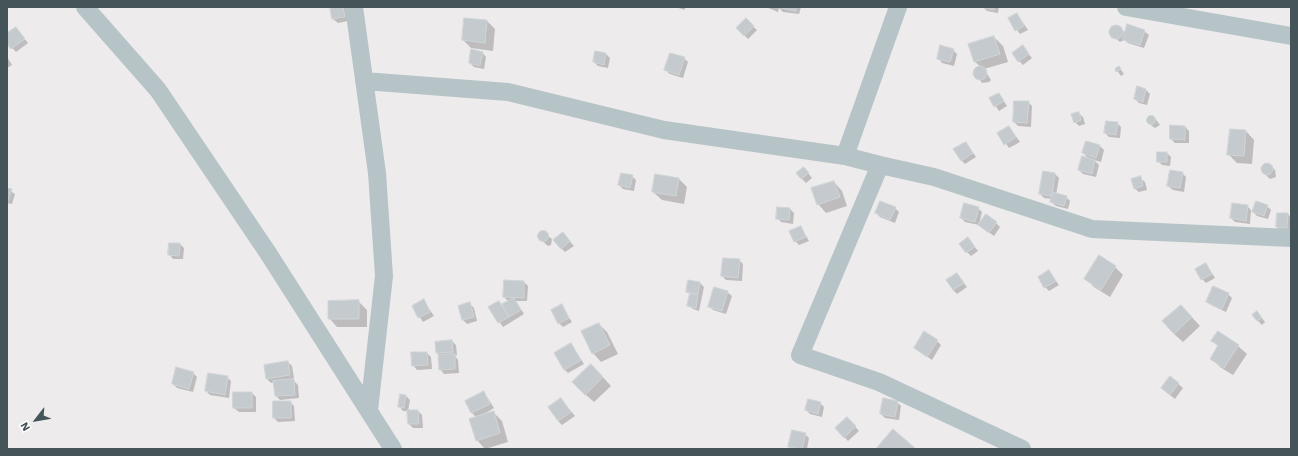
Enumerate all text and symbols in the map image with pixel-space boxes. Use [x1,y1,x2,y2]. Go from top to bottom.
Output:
north arrow [16,400,56,440]
text: N [18,420,33,433]

